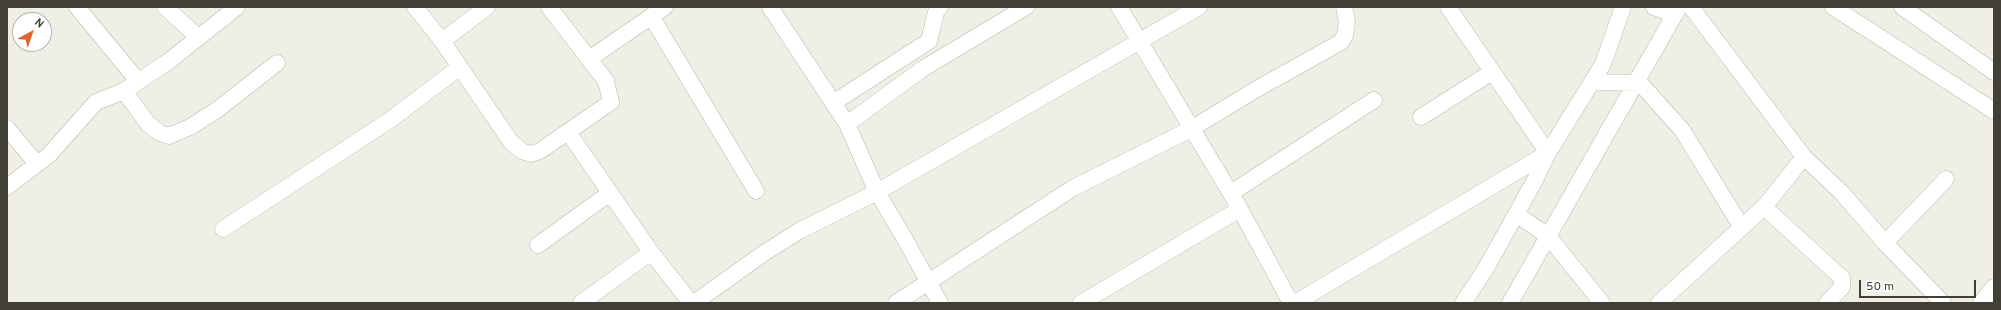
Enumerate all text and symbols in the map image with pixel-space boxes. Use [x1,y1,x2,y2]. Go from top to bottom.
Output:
north arrow [12,12,52,52]
text: N [32,16,47,31]
scale bar [1861,272,1978,298]
text: 50 m [1866,279,1894,295]

